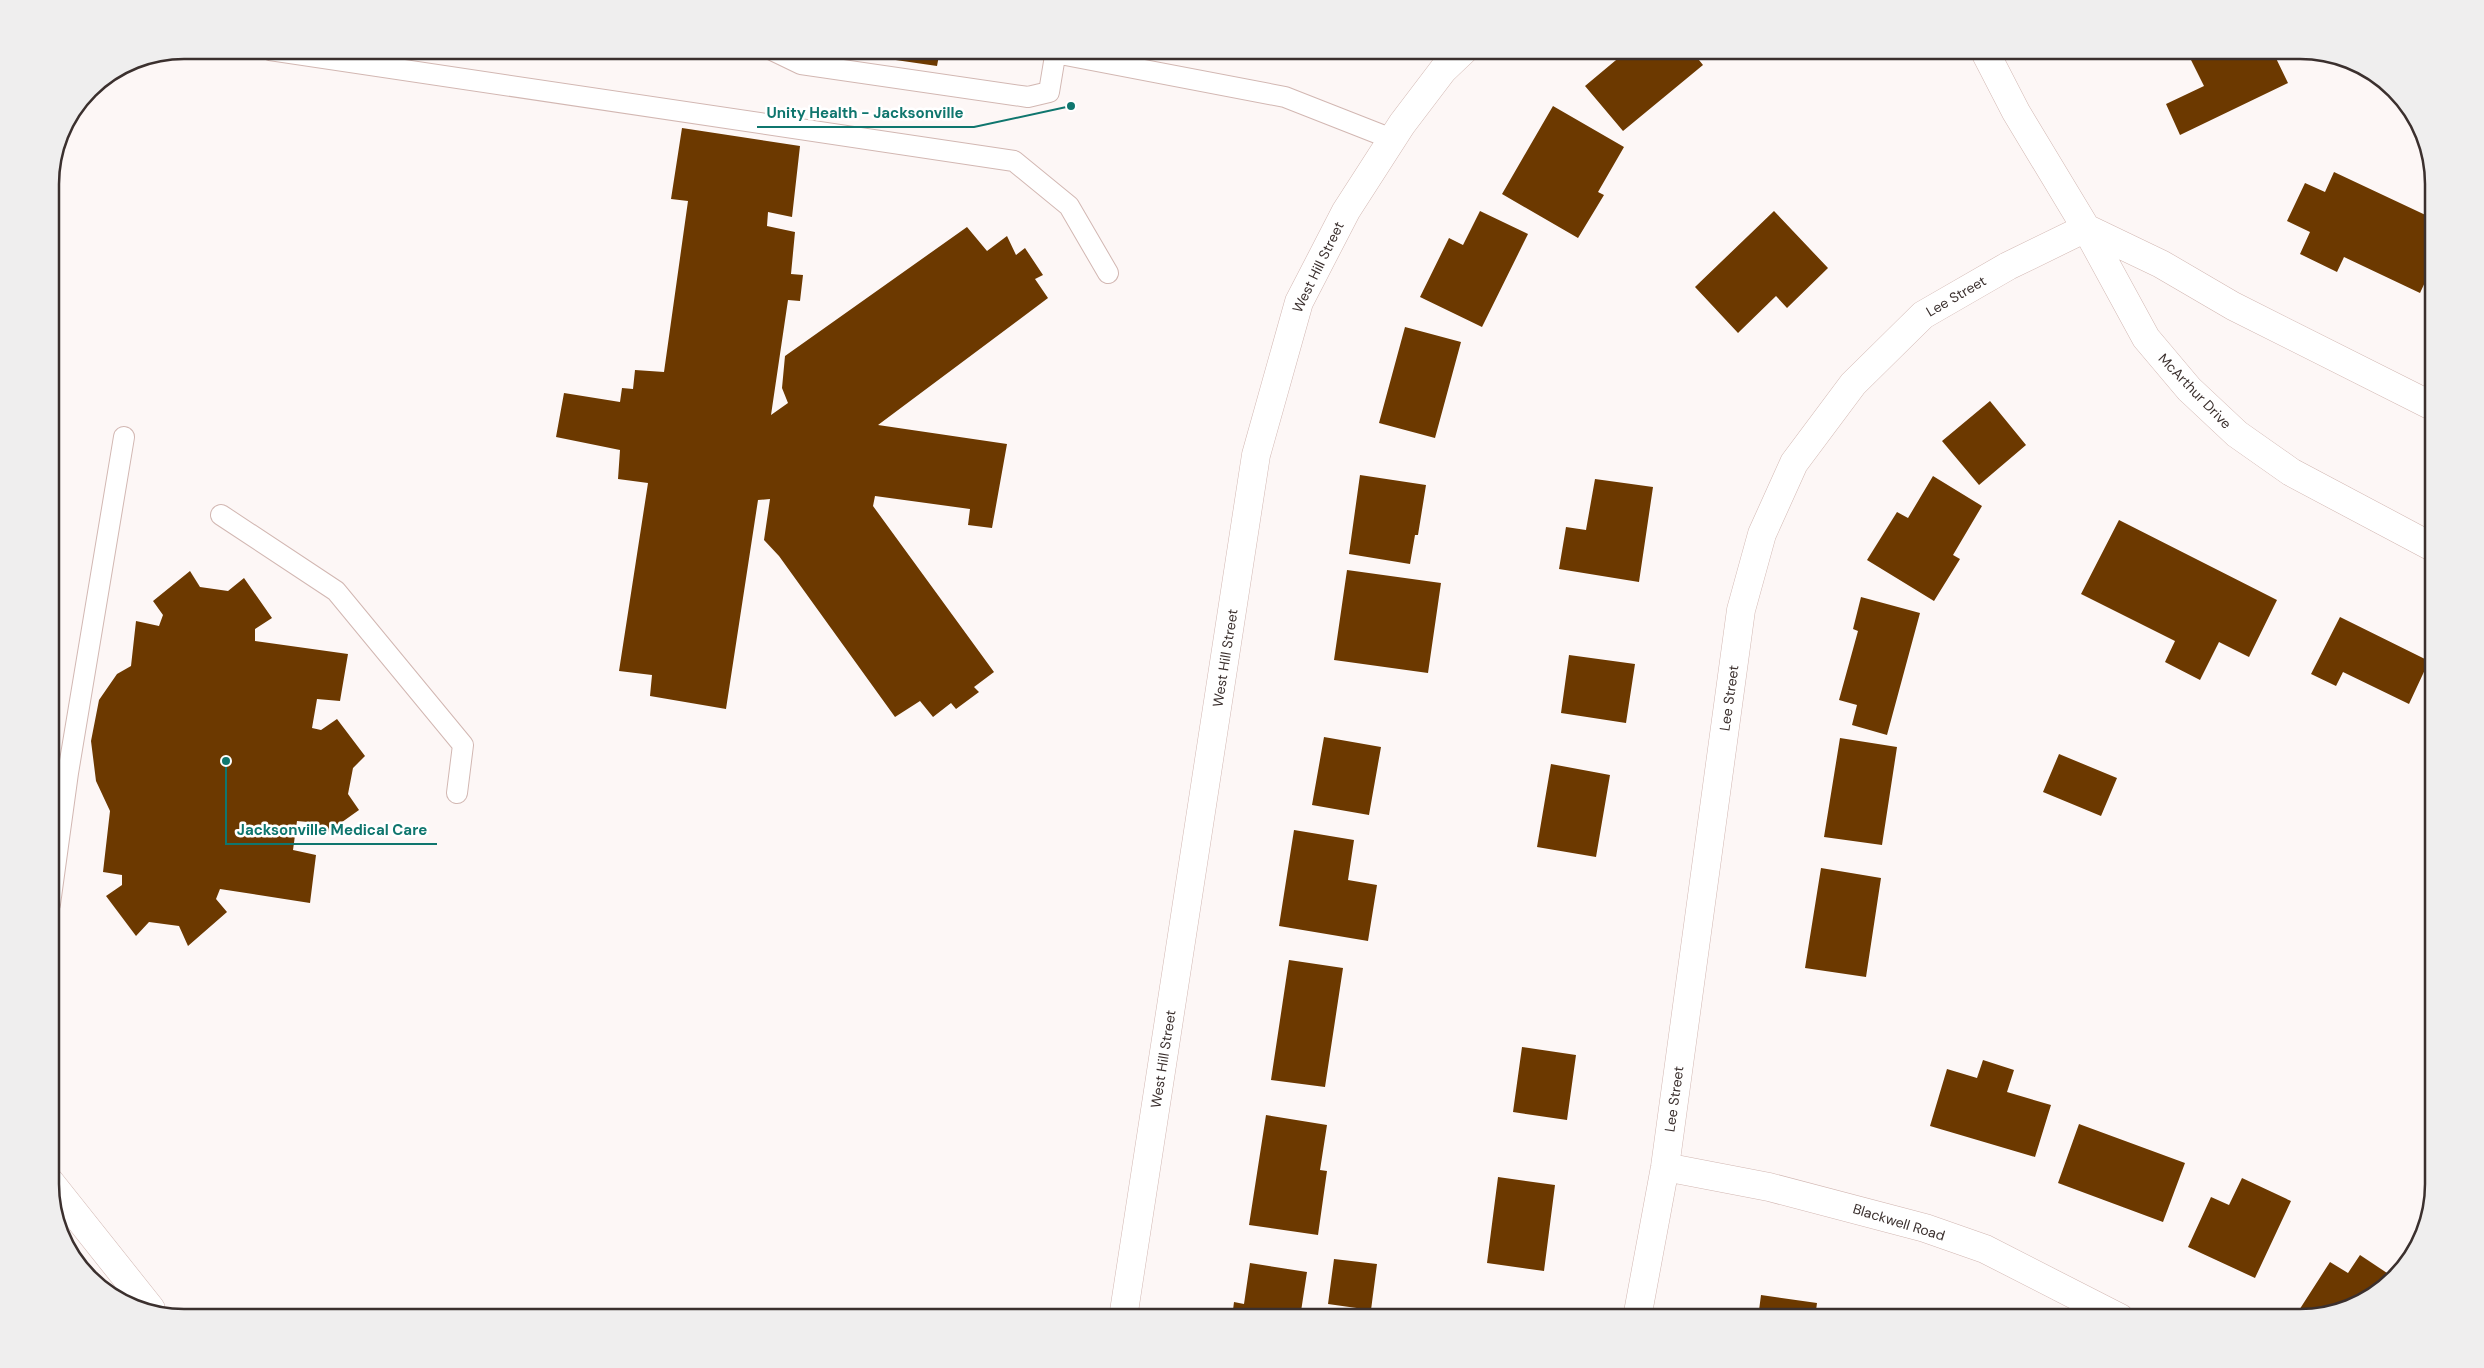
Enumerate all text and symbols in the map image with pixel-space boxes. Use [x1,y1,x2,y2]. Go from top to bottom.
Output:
callout: Unity Health - Jacksonville [757,97,974,127]
text: Unity Health - Jacksonville [767,103,963,123]
street label: West Hill Street [1288,218,1348,316]
street label: Lee Street [1923,272,1989,320]
street label: McArthur Drive [2155,350,2236,432]
street label: West Hill Street [1208,608,1242,708]
street label: Lee Street [1715,664,1743,732]
callout: Jacksonville Medical Care [226,814,437,844]
text: Jacksonville Medical Care [237,820,427,840]
street label: West Hill Street [1146,1009,1180,1109]
street label: Lee Street [1660,1065,1688,1133]
street label: Blackwell Road [1851,1199,1947,1245]

